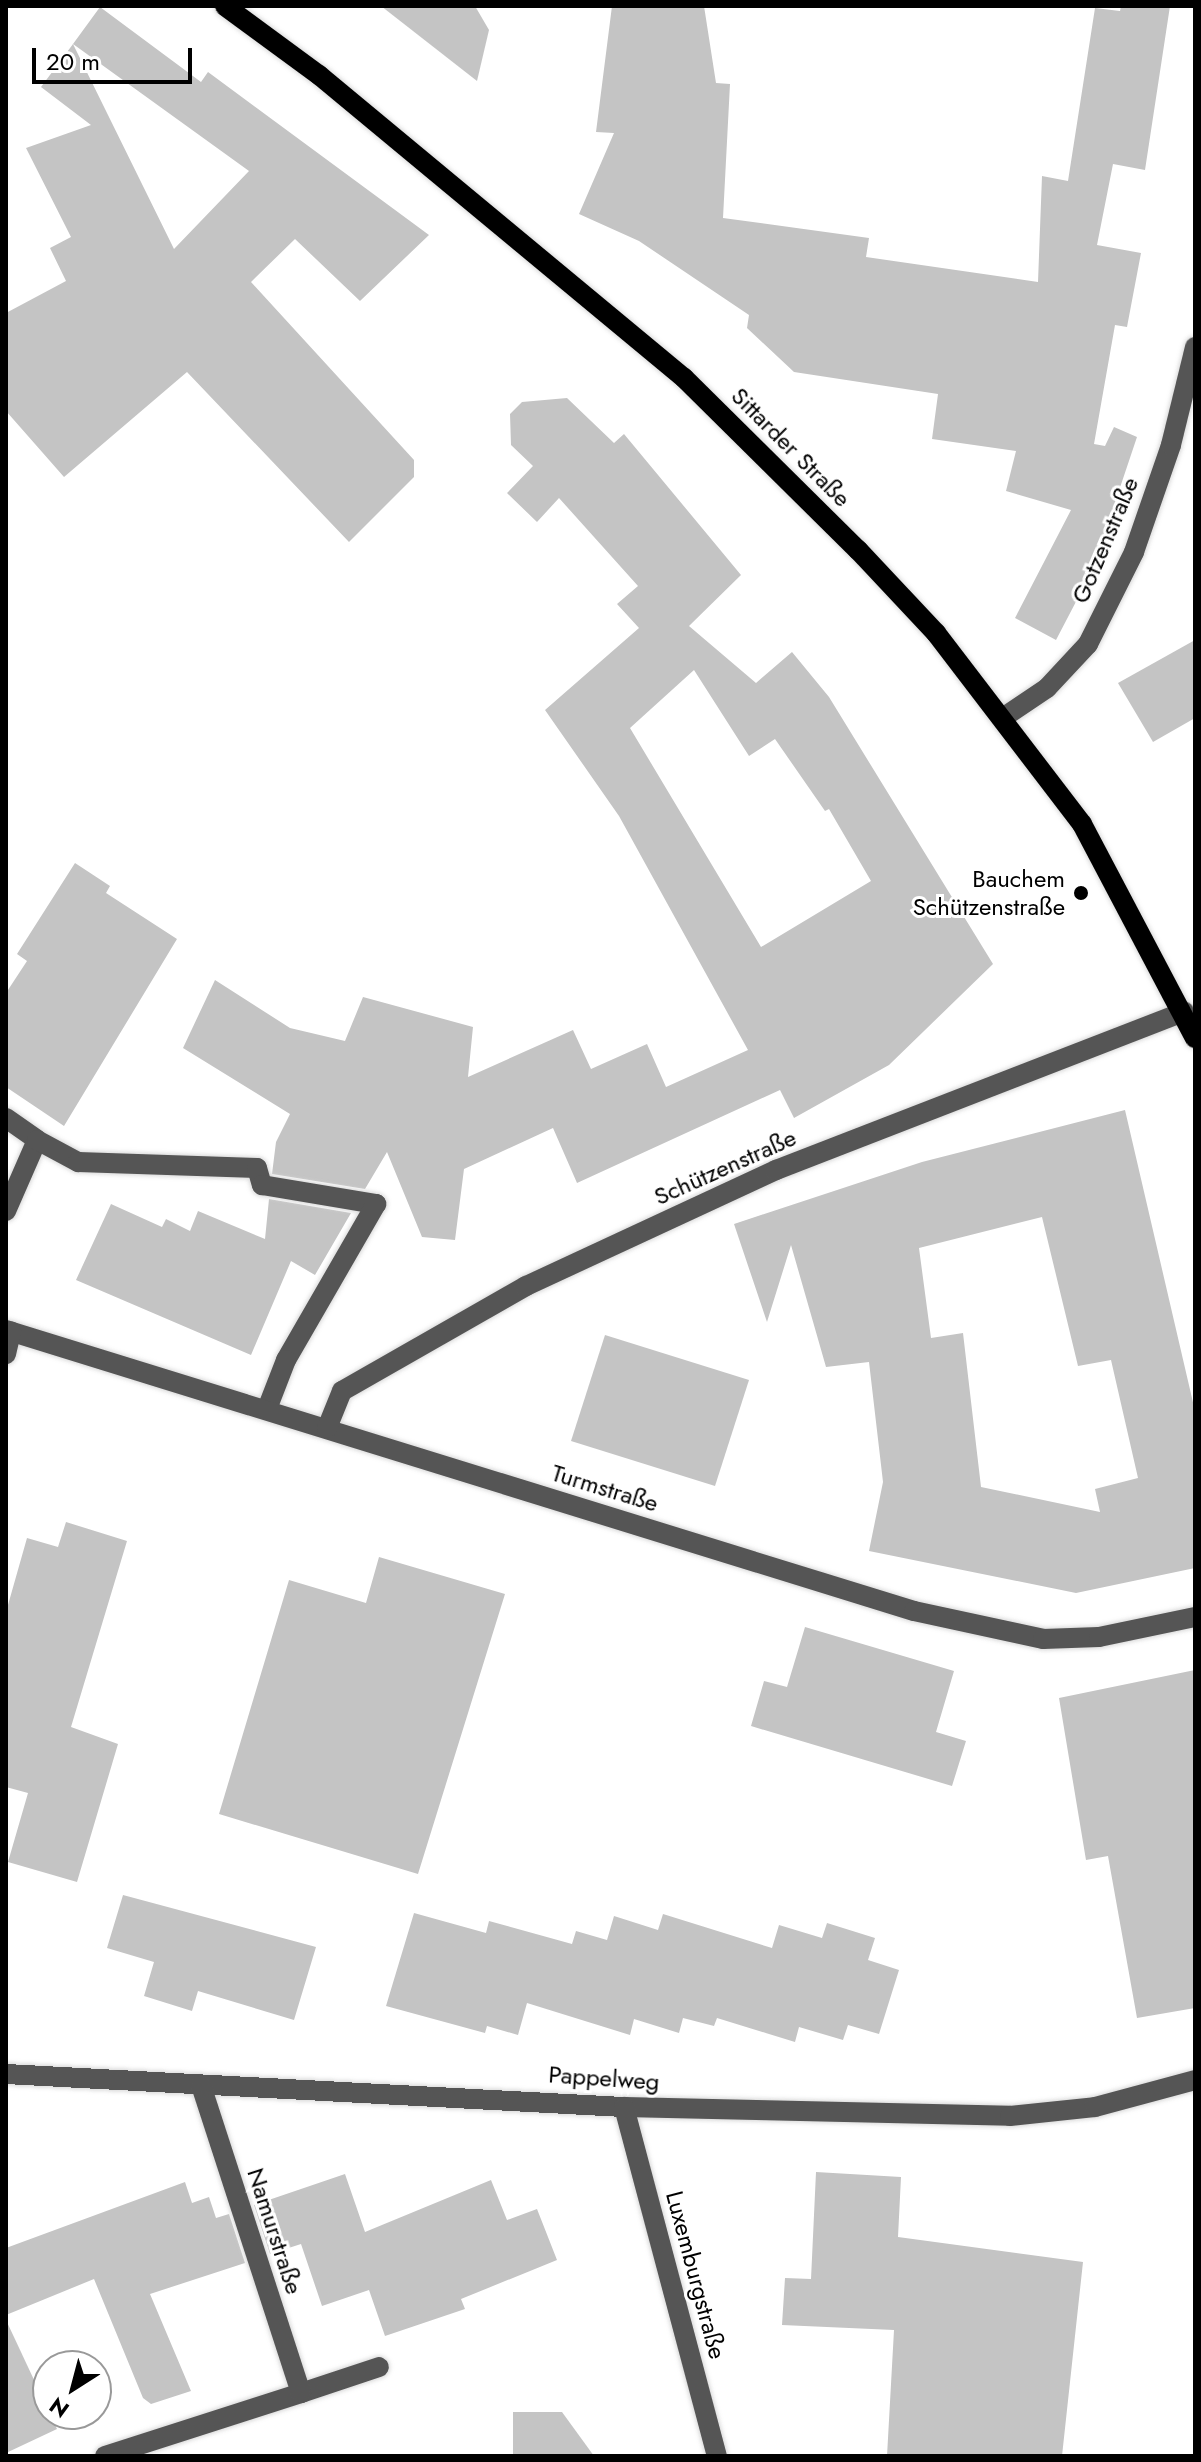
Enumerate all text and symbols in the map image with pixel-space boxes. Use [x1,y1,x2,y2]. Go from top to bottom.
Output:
scale bar [36,32,196,82]
text: 20 m [46,44,100,79]
street label: Sittarder Straße [725,381,857,513]
street label: Gotzenstraße [1066,473,1144,607]
place label: Bauchem Schützenstraße [913,865,1065,921]
marker: Bauchem Schützenstraße [1072,884,1090,902]
street label: Schützenstraße [650,1123,800,1211]
street label: Turmstraße [548,1458,662,1518]
street label: Pappelweg [548,2060,660,2096]
street label: Namurstraße [241,2164,309,2298]
street label: Luxemburgstraße [660,2188,732,2362]
north arrow [32,2350,112,2430]
text: N [43,2390,76,2426]

